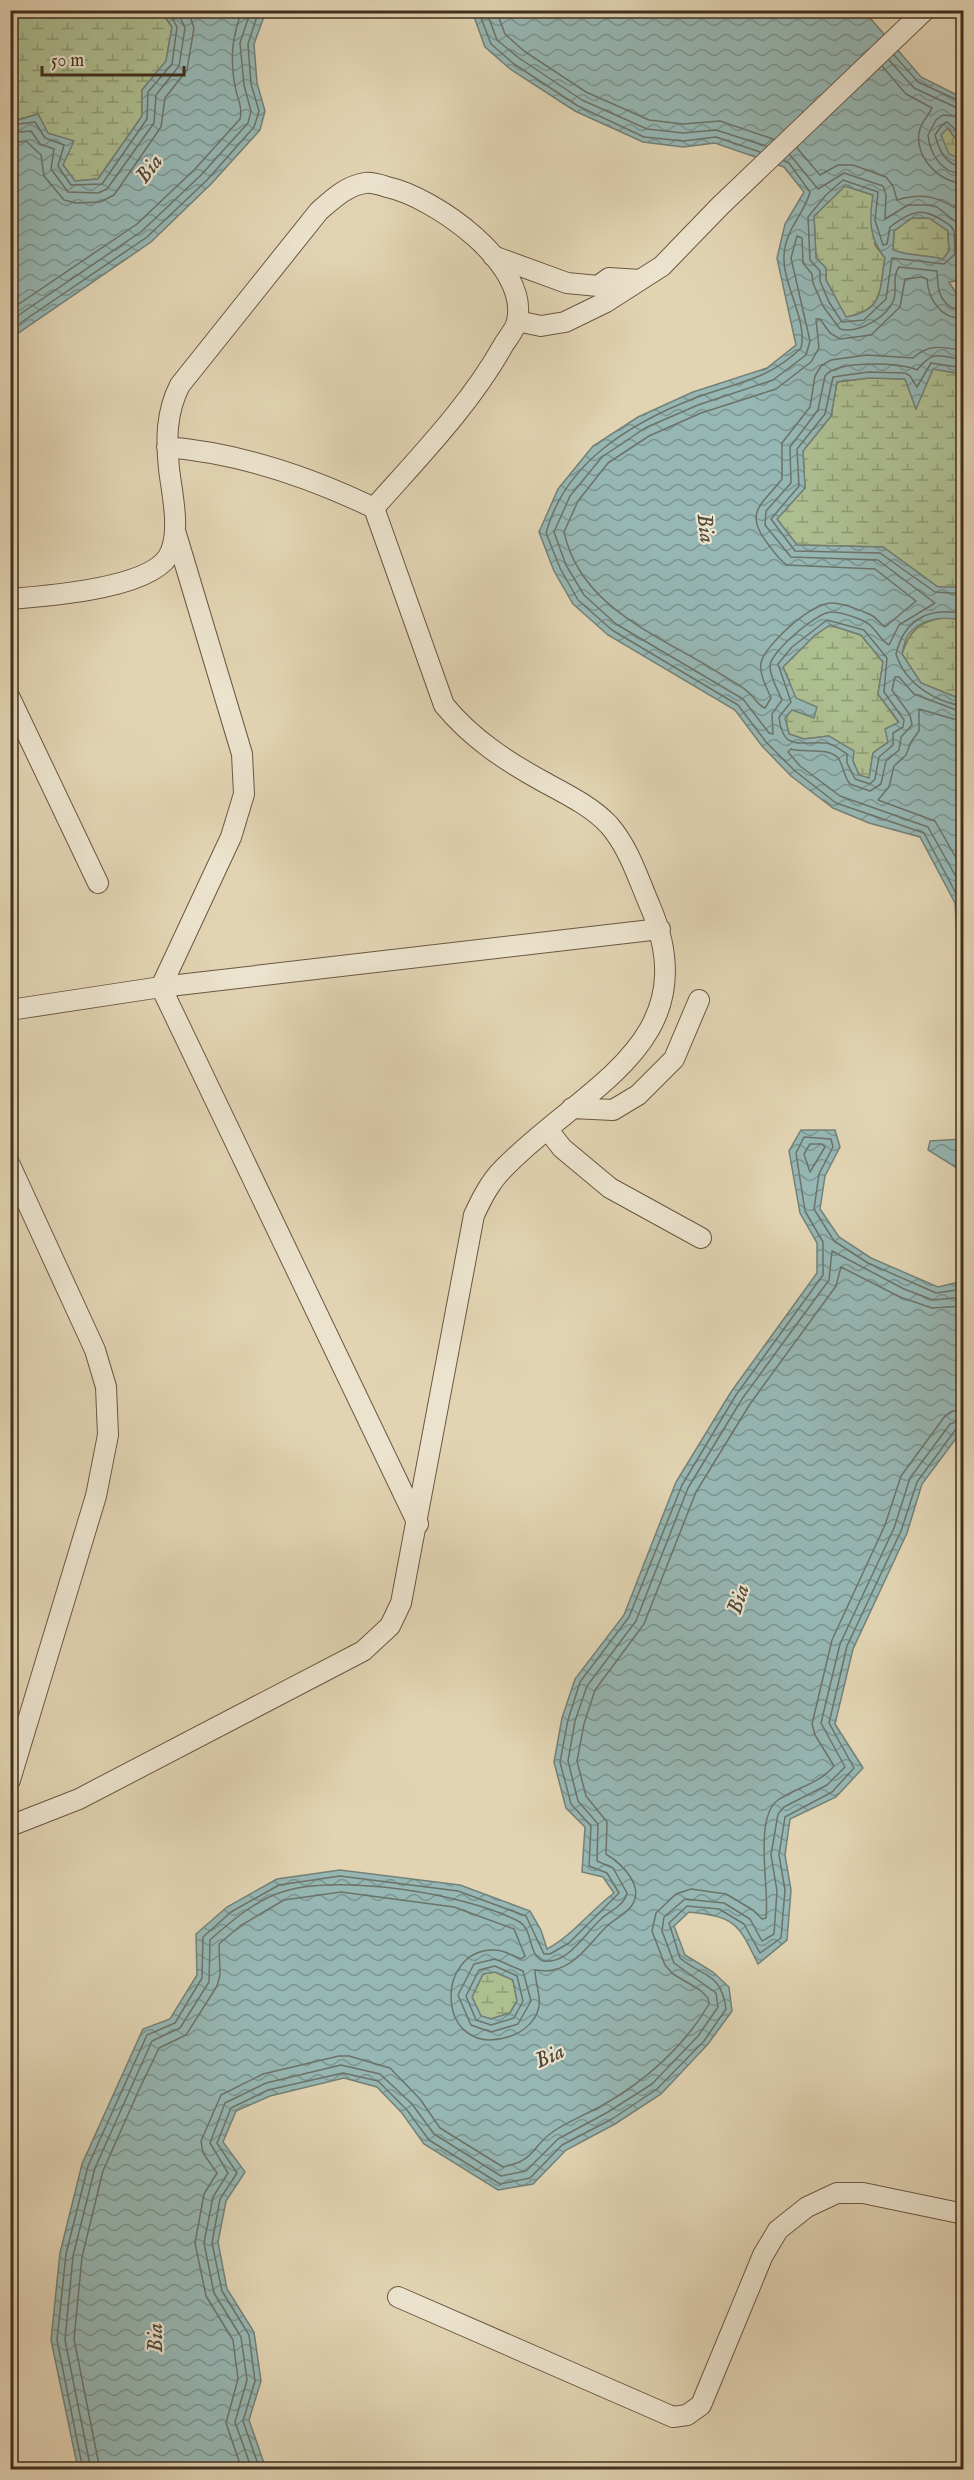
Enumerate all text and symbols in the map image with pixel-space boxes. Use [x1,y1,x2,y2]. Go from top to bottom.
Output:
scale bar [42,39,184,77]
text: 50 m [51,50,84,73]
water label: Bia [129,149,170,190]
water label: Bia [689,512,721,545]
water label: Bia [721,1581,757,1618]
water label: Bia [530,2038,569,2076]
water label: Bia [142,2323,170,2353]

